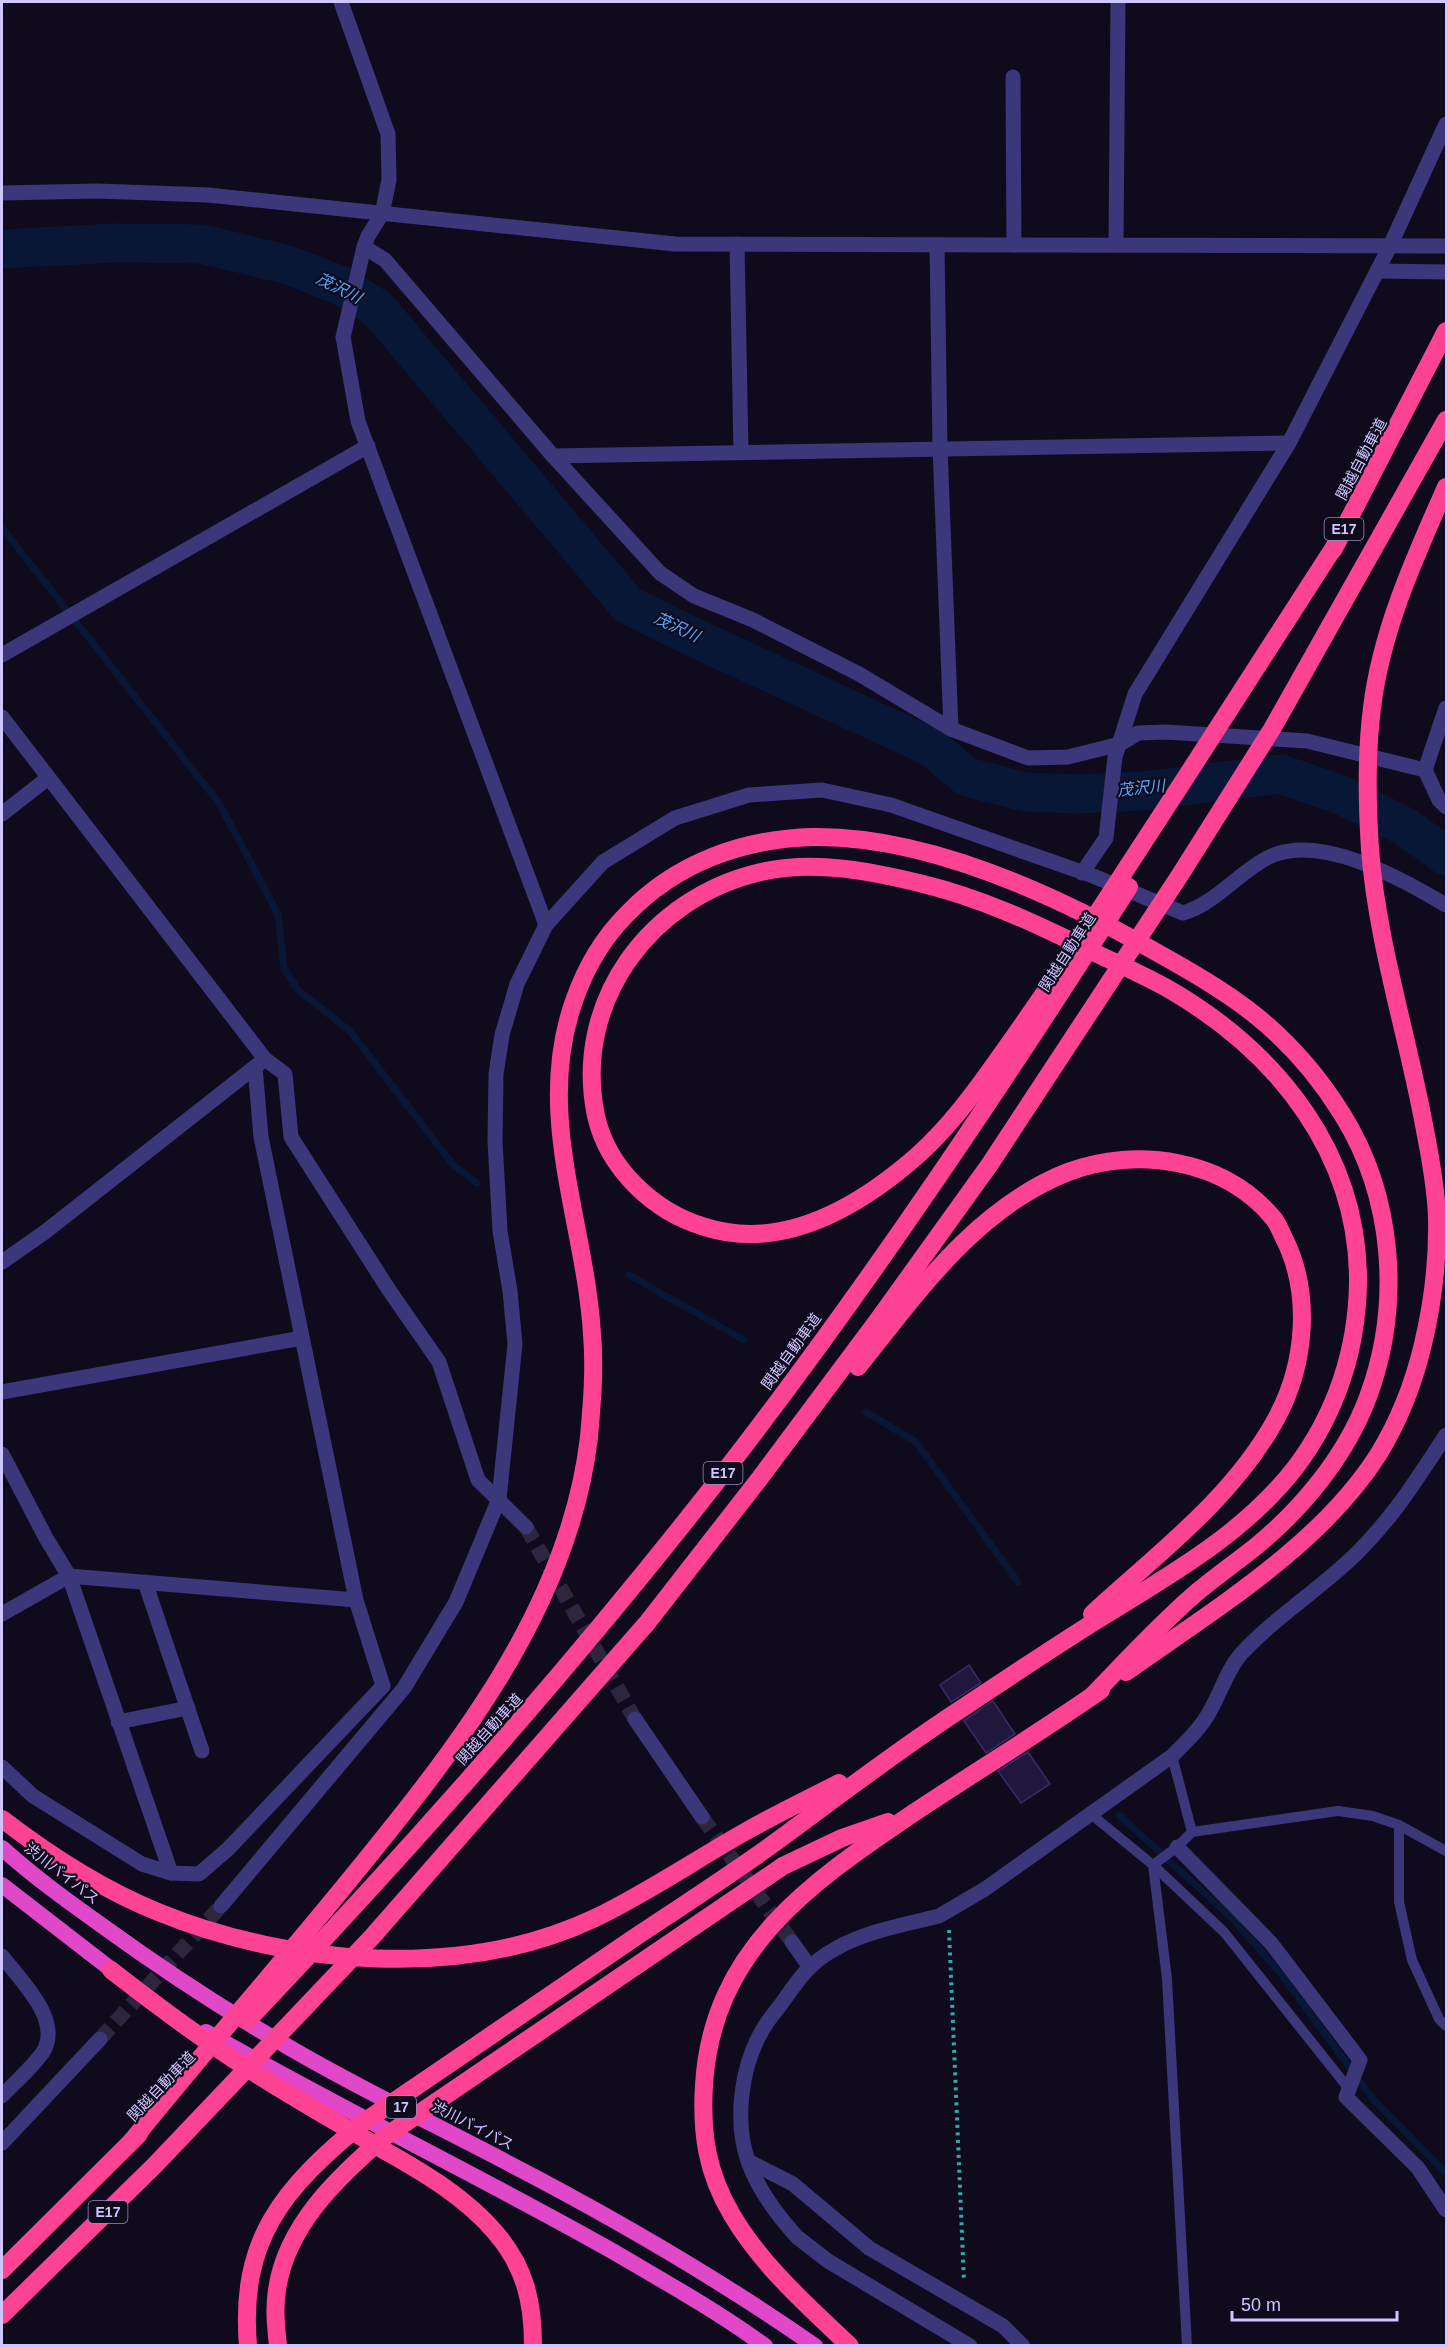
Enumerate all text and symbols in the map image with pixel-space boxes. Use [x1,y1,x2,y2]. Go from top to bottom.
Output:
water label: 茂沢川 [314,270,366,307]
street label: 関越自動車道 [1332,415,1390,503]
road number: E17 [1324,518,1364,540]
water label: 茂沢川 [652,609,704,646]
water label: 茂沢川 [1116,777,1168,799]
street label: 関越自動車道 [1035,910,1099,994]
street label: 関越自動車道 [758,1310,824,1392]
road number: E17 [704,1462,742,1484]
street label: 関越自動車道 [453,1690,525,1768]
street label: 渋川バイパス [21,1839,103,1907]
street label: 関越自動車道 [124,2048,198,2124]
road number: 17 [386,2096,416,2118]
street label: 渋川バイパス [429,2097,517,2153]
road number: E17 [88,2201,128,2223]
scale bar [1232,2284,1397,2322]
text: 50 m [1241,2295,1281,2315]

